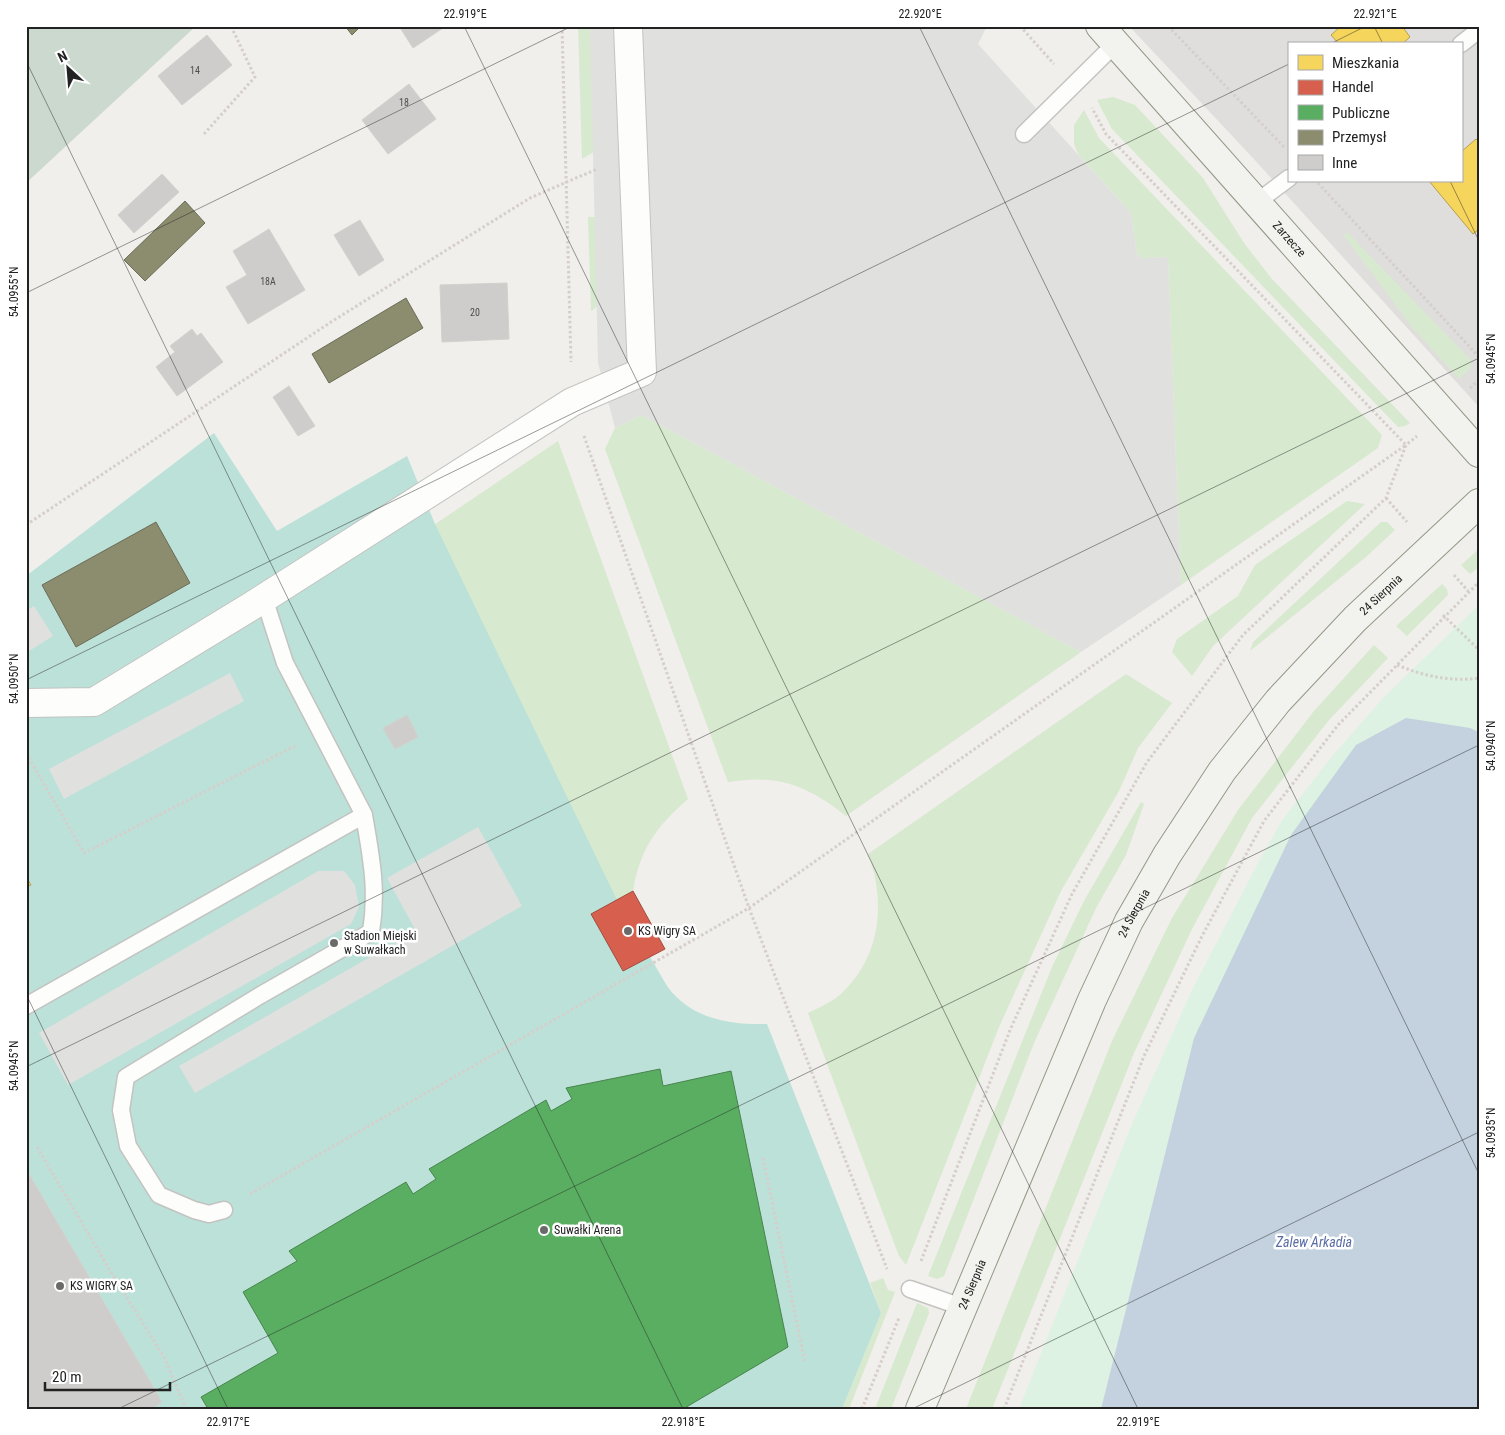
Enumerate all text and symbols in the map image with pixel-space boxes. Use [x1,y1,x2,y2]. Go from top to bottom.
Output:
text: 22.919°E [443,7,487,21]
text: 22.920°E [898,7,942,21]
text: 22.921°E [1353,7,1397,21]
north arrow [42,42,92,92]
legend [1288,42,1462,182]
text: N [55,47,70,65]
text: Mieszkania [1332,54,1399,72]
house number: 14 [190,65,200,76]
text: Handel [1332,78,1374,96]
house number: 18 [399,97,409,108]
text: Publiczne [1332,104,1390,122]
text: Przemysł [1332,128,1387,146]
text: Inne [1332,154,1357,172]
street label: Zarzecze [1270,218,1309,260]
text: 54.0955°N [7,267,21,317]
house number: 18A [260,276,276,287]
house number: 20 [470,307,480,318]
text: 54.0945°N [1484,334,1498,384]
street label: 24 Sierpnia [1357,571,1405,618]
text: 54.0950°N [7,654,21,704]
text: 54.0940°N [1484,721,1498,771]
street label: 24 Sierpnia [1115,886,1153,940]
place label: KS Wigry SA [638,924,696,938]
marker: KS Wigry SA [622,925,634,937]
place label: Stadion Miejski w Suwałkach [344,929,417,957]
marker: Stadion Miejski w Suwałkach [328,937,340,949]
text: 54.0945°N [7,1041,21,1091]
text: 54.0935°N [1484,1108,1498,1158]
place label: Suwałki Arena [554,1223,621,1237]
marker: Suwałki Arena [538,1224,550,1236]
water label: Zalew Arkadia [1275,1234,1352,1250]
street label: 24 Sierpnia [956,1257,989,1312]
place label: KS WIGRY SA [70,1279,133,1293]
marker: KS WIGRY SA [54,1280,66,1292]
scale bar [45,1360,170,1392]
text: 20 m [52,1368,82,1386]
text: 22.917°E [206,1415,250,1429]
text: 22.918°E [661,1415,705,1429]
text: 22.919°E [1116,1415,1160,1429]

